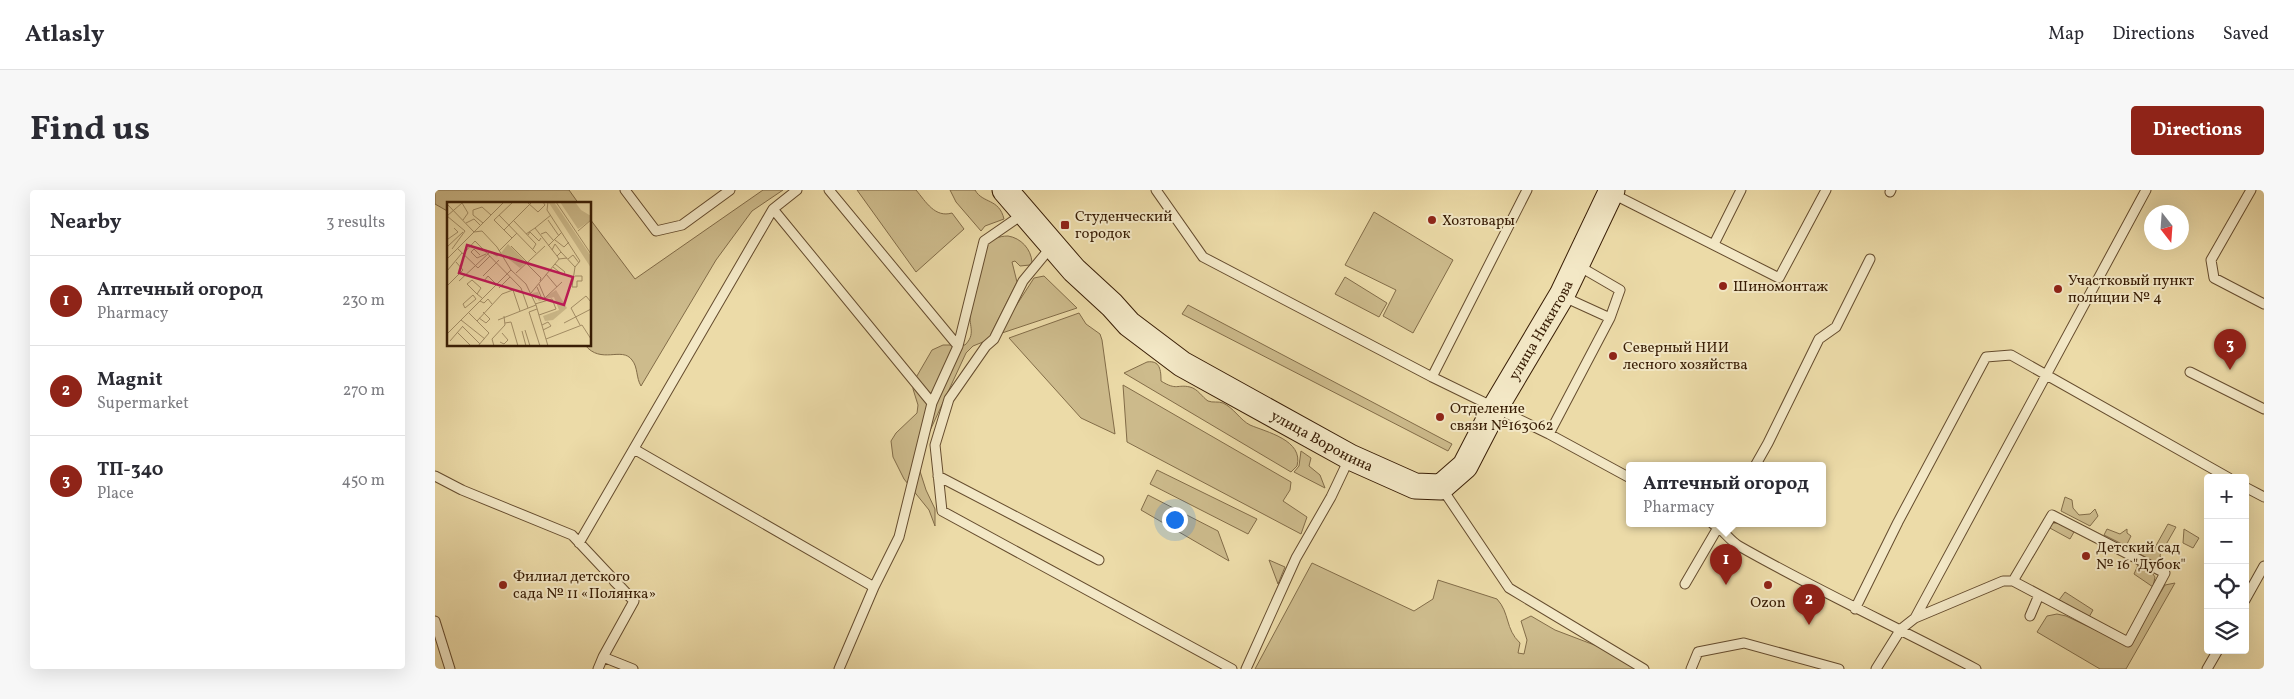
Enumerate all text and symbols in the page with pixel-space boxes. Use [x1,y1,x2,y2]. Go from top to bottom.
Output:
text: Atlasly [25,18,104,52]
text: Map [2048,22,2084,47]
text: Directions [2112,22,2195,47]
text: Saved [2223,22,2269,47]
text: Find us [30,106,150,154]
button: Directions [2131,106,2264,155]
inset map [447,202,591,346]
north arrow [2144,205,2189,250]
place label: Студенческий городок [1075,207,1172,245]
text: Nearby [50,208,121,237]
place label: Хозтовары [1442,211,1515,232]
text: 3 results [326,212,385,234]
marker: Хозтовары [1426,214,1438,226]
marker: Студенческий городок [1059,219,1071,231]
place label: Участковый пункт полиции № 4 [2068,271,2194,309]
text: Аптечный огород [97,277,263,303]
street label: улица Никитова [1505,277,1579,385]
place label: Шиномонтаж [1733,277,1828,298]
marker: Шиномонтаж [1717,280,1729,292]
marker: Участковый пункт полиции № 4 [2052,283,2064,295]
text: 1 [63,290,69,312]
text: 230 m [342,290,385,312]
text: Pharmacy [97,303,168,325]
pin: 3 [2214,329,2246,370]
place label: Северный НИИ лесного хозяйства [1623,338,1748,376]
marker: Северный НИИ лесного хозяйства [1607,350,1619,362]
text: Magnit [97,367,163,393]
text: 2 [62,380,70,402]
text: 270 m [343,380,385,402]
text: Supermarket [97,393,189,415]
place label: Отделение связи №163062 [1450,399,1554,437]
street label: улица Воронина [1266,406,1376,478]
marker: Отделение связи №163062 [1434,411,1446,423]
text: ТП-340 [97,457,164,483]
popup [1626,462,1826,527]
text: 3 [62,470,70,492]
text: 450 m [342,470,385,492]
text: Аптечный огород [1643,471,1809,497]
map controls [2204,474,2249,654]
button: + [2204,474,2249,519]
text: Place [97,483,134,505]
text: Pharmacy [1643,497,1714,519]
your location [1162,507,1188,533]
button: − [2204,519,2249,564]
place label: Детский сад № 16 "Дубок" [2096,538,2186,576]
pin: 1 [1710,544,1742,585]
marker: Детский сад № 16 "Дубок" [2080,550,2092,562]
button: locate [2204,564,2249,609]
place label: Филиал детского сада № 11 «Полянка» [513,567,656,605]
marker: Филиал детского сада № 11 «Полянка» [497,579,509,591]
marker: Ozon [1762,579,1774,591]
pin: 2 [1793,584,1825,625]
place label: Ozon [1750,593,1786,614]
button: layers [2204,609,2249,654]

